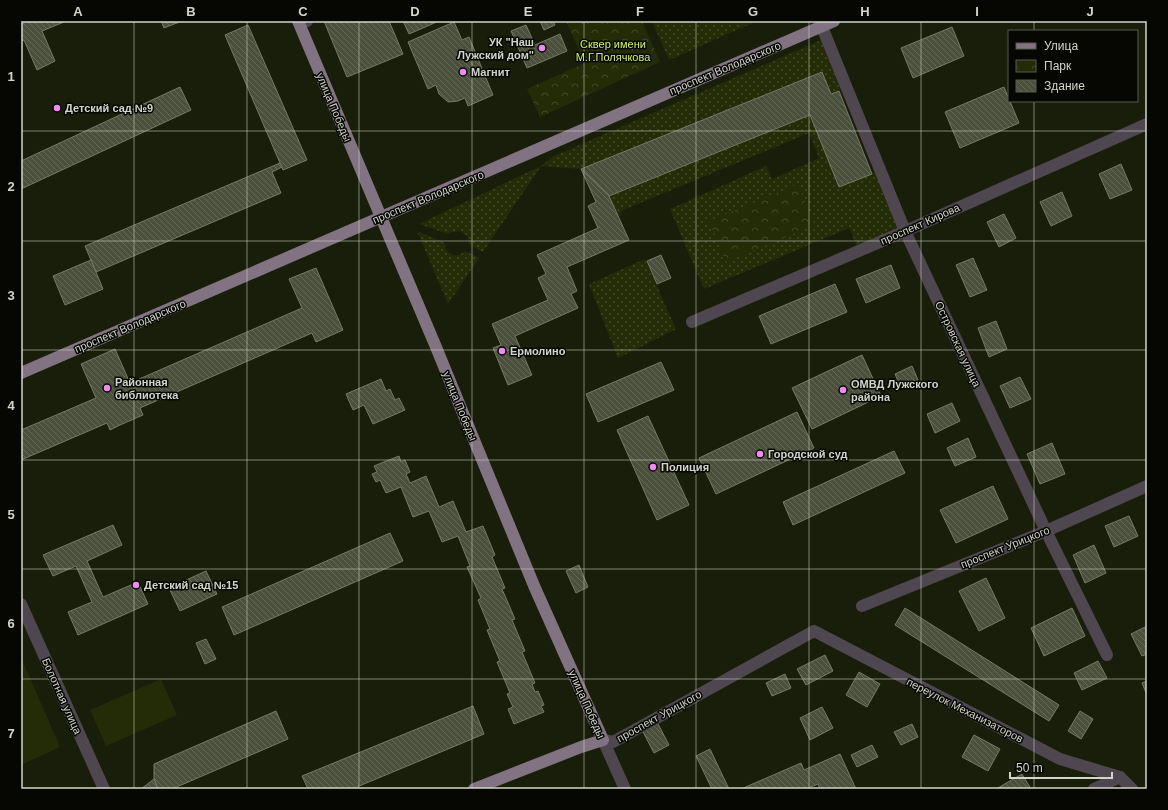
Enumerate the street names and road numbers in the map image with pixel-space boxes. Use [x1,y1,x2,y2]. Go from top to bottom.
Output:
street label: проспект Володарского [668,39,782,97]
street label: улица Победы [314,71,354,143]
street label: проспект Володарского [371,168,485,226]
street label: проспект Кирова [879,201,962,247]
street label: проспект Володарского [73,297,187,355]
street label: Островская улица [933,299,983,389]
street label: улица Победы [441,370,479,442]
street label: проспект Урицкого [959,524,1051,570]
street label: Болотная улица [40,656,85,737]
street label: улица Победы [567,668,608,740]
street label: переулок Механизаторов [905,675,1025,745]
street label: проспект Урицкого [615,688,703,744]

